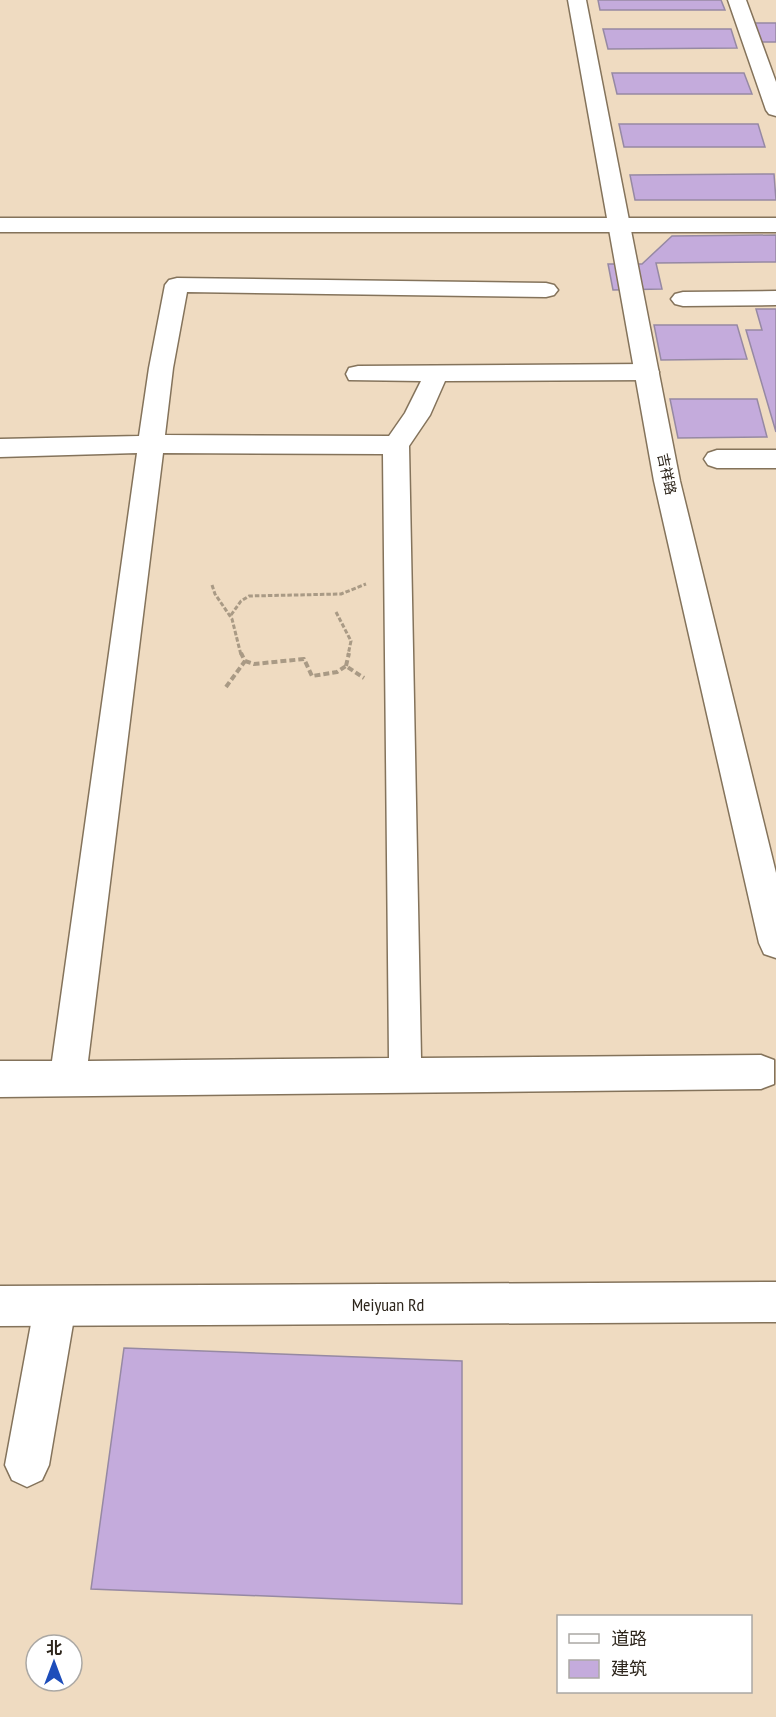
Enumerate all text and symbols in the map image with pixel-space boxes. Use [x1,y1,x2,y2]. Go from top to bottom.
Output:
street label: 吉祥路 [654,452,680,496]
street label: Meiyuan Rd [352,1293,424,1316]
legend [557,1615,752,1693]
text: 道路 [611,1627,647,1650]
north arrow [24,1633,84,1693]
text: 北 [46,1638,62,1658]
text: 建筑 [611,1657,647,1680]

